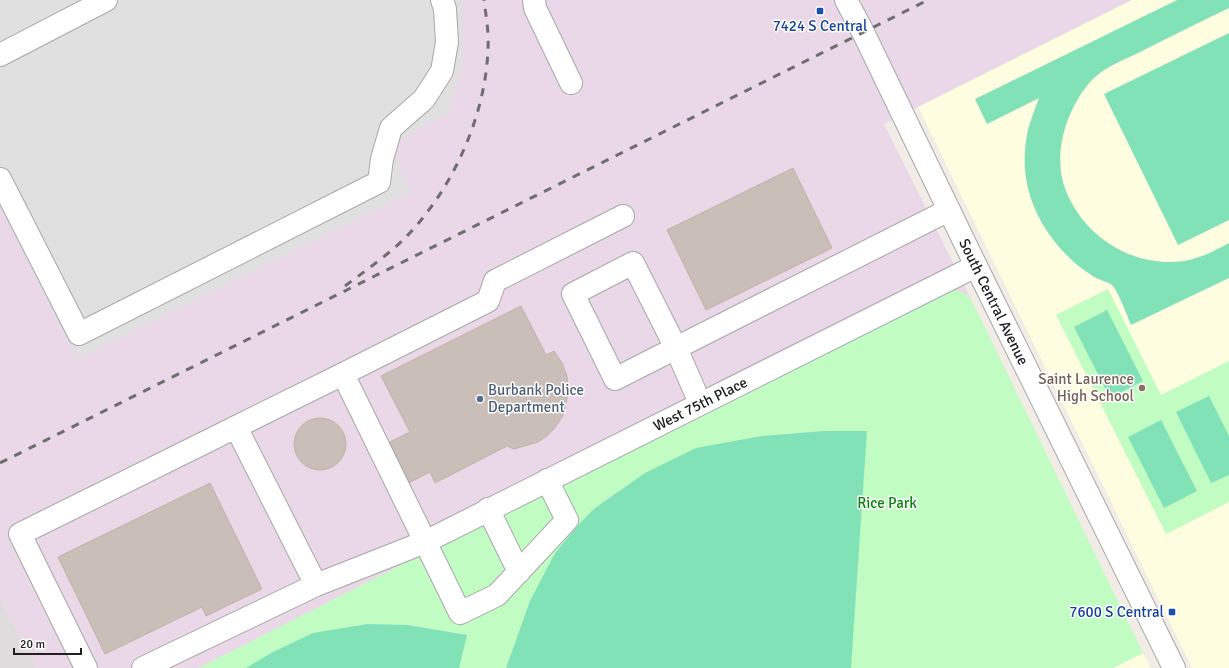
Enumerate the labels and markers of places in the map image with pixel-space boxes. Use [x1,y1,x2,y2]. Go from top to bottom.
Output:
marker: 7424 S Central [815,6,825,16]
place label: 7424 S Central [773,17,867,35]
place label: Saint Laurence High School [1038,370,1134,405]
place label: Burbank Police Department [488,381,584,416]
marker: Saint Laurence High School [1137,383,1147,393]
marker: Burbank Police Department [475,394,485,404]
place label: 7600 S Central [1069,603,1164,621]
marker: 7600 S Central [1167,607,1177,617]

